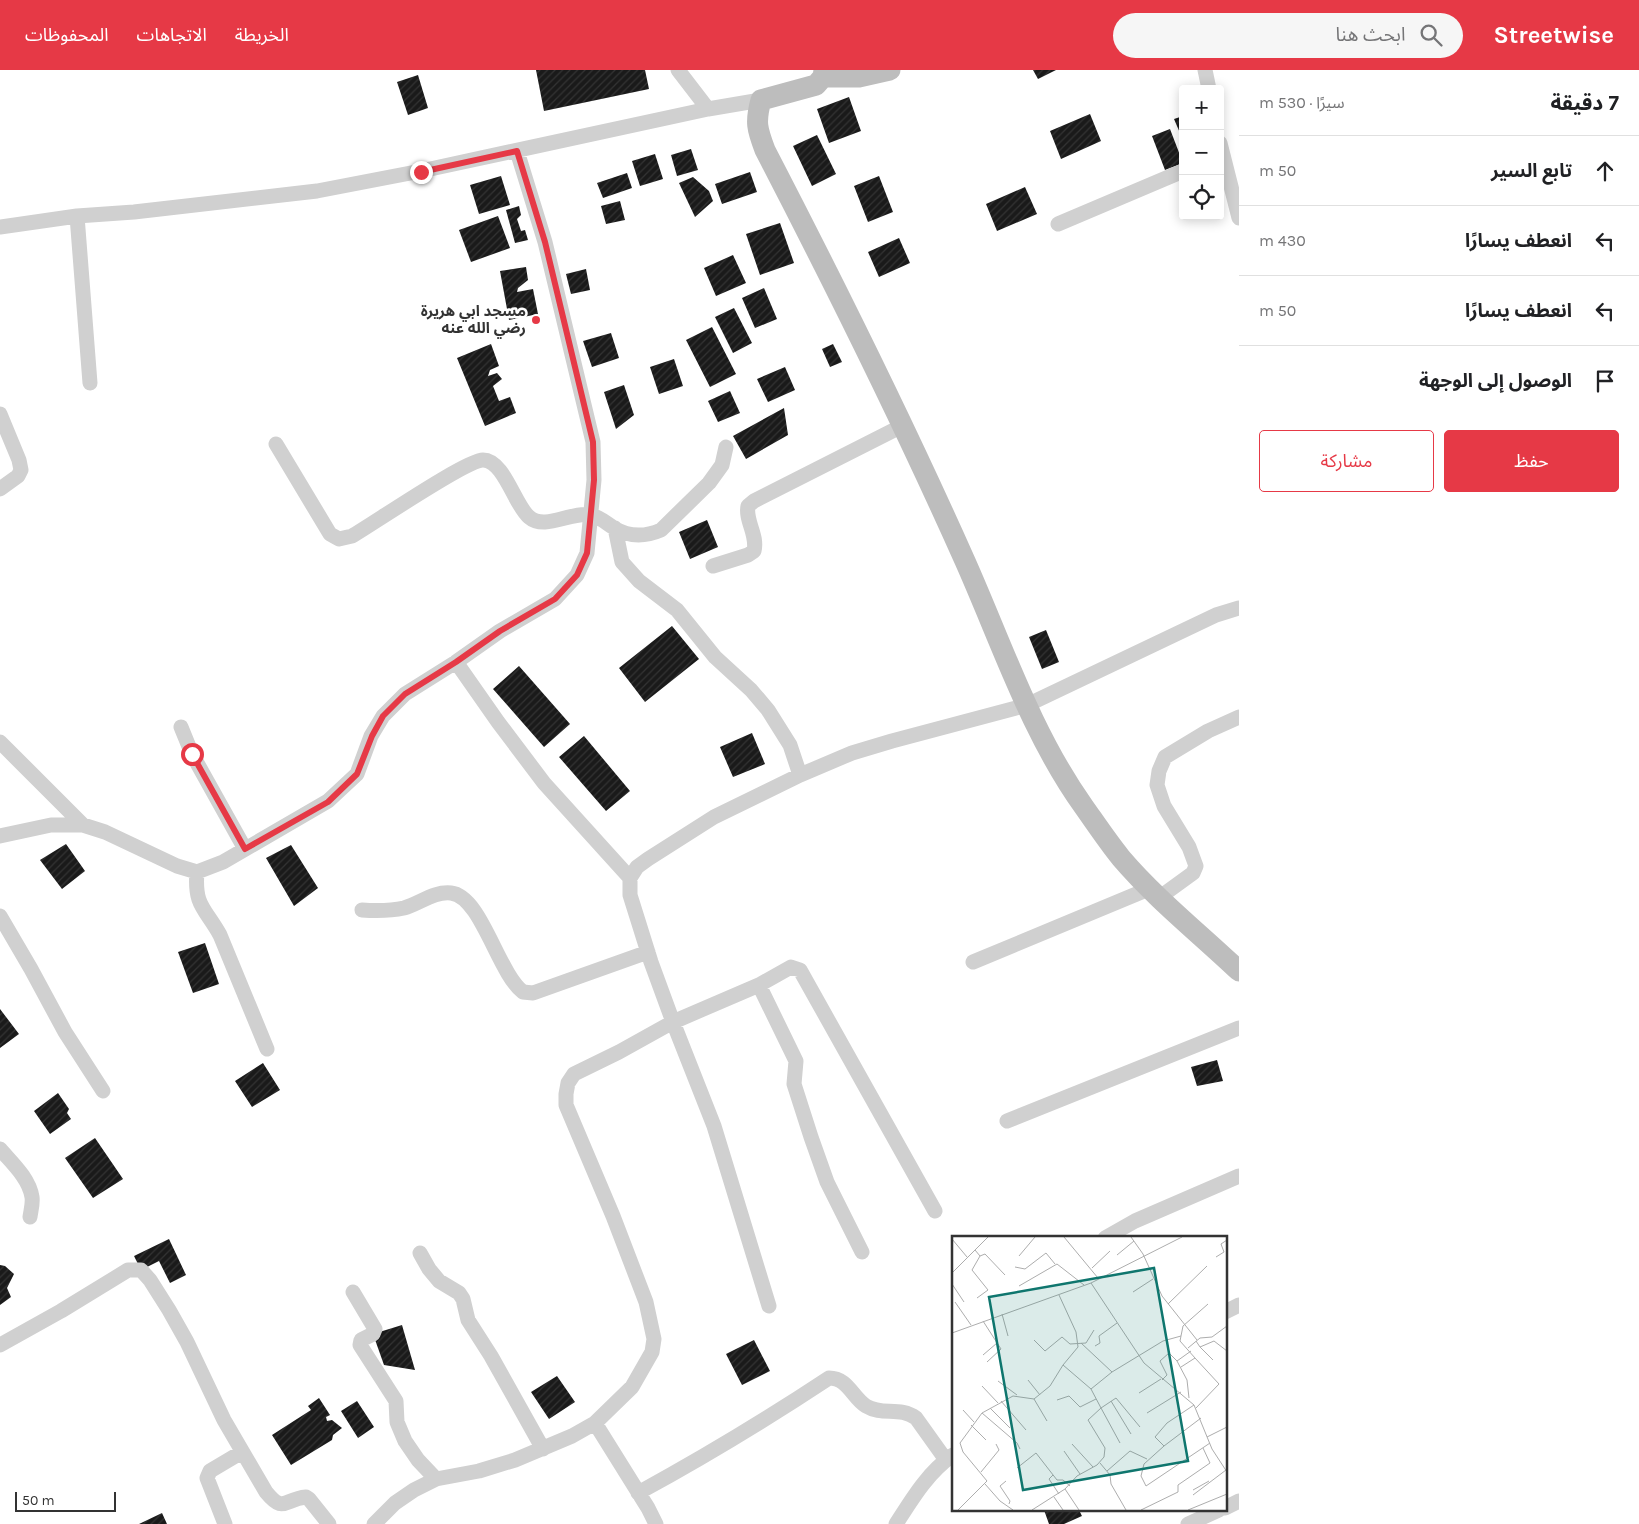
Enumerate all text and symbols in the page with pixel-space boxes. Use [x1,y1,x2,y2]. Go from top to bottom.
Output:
search box [1113,13,1463,58]
icon: search [1417,21,1445,49]
text: Streetwise [1493,21,1614,49]
text: المحفوظات [25,24,109,46]
text: الاتجاهات [137,24,207,46]
text: الخريطة [235,24,289,46]
text: ابحث هنا [1335,24,1405,46]
map controls [1179,85,1224,220]
button: + [1179,85,1224,130]
text: 7 دقيقة [1550,91,1619,115]
text: سيرًا · 530 m [1259,93,1344,112]
button: − [1179,130,1224,175]
icon: ahead [1591,157,1619,185]
text: تابع السير [1491,160,1572,182]
route end [410,161,433,184]
text: 50 m [1259,161,1296,180]
button: locate [1179,175,1224,220]
icon: left [1591,227,1619,255]
text: انعطف يسارًا [1465,230,1572,252]
text: 430 m [1259,231,1306,250]
icon: left [1591,297,1619,325]
text: انعطف يسارًا [1465,300,1572,322]
text: 50 m [1259,301,1296,320]
place label: مسجد ابي هريرة رضي الله عنه [421,302,526,339]
marker: مسجد ابي هريرة رضي الله عنه [530,314,542,326]
icon: arrive [1591,367,1619,395]
text: الوصول إلى الوجهة [1419,370,1572,392]
button: مشاركة [1259,430,1434,492]
button: حفظ [1444,430,1619,492]
route start [181,743,204,766]
inset map [952,1236,1226,1512]
scale bar [15,1489,116,1512]
text: 50 m [22,1492,55,1509]

